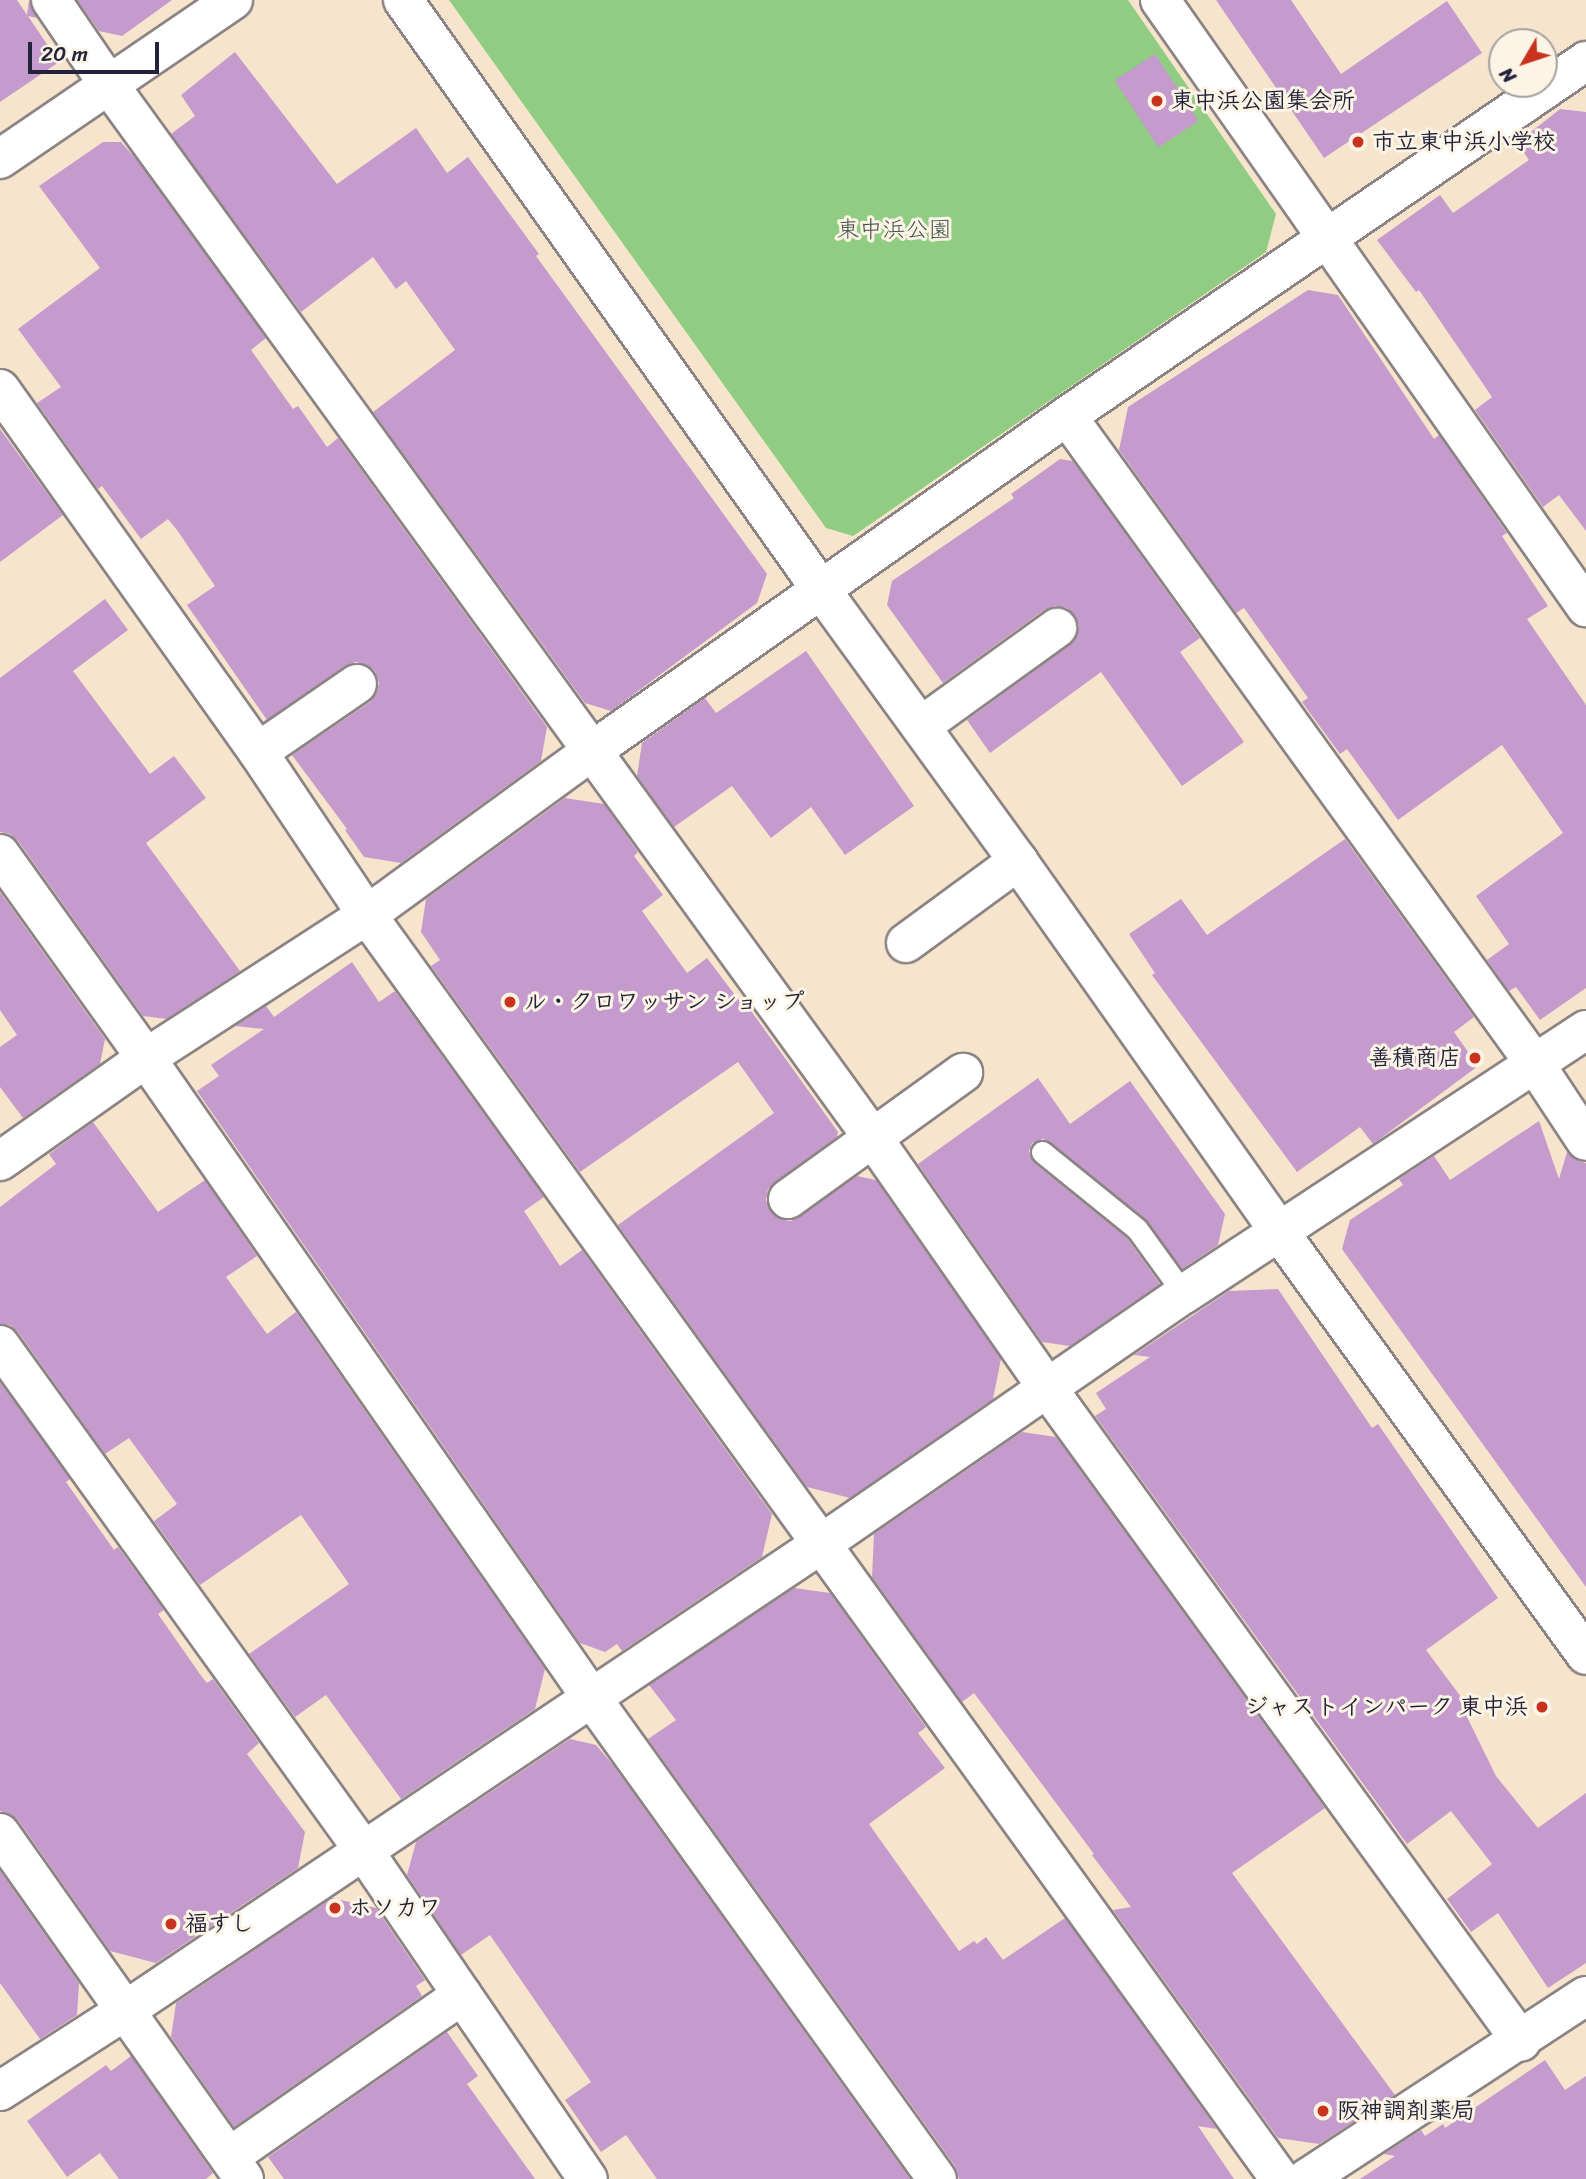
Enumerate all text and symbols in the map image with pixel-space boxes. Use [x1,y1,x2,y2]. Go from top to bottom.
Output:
scale bar [32,28,163,72]
north arrow [1488,28,1558,98]
text: 20 m [41,35,88,73]
text: N [1491,60,1525,91]
place label: 東中浜公園集会所 [1171,87,1355,115]
marker: 東中浜公園集会所 [1149,93,1165,109]
place label: 市立東中浜小学校 [1372,128,1556,156]
marker: 市立東中浜小学校 [1350,134,1366,150]
park label: 東中浜公園 [837,216,951,244]
place label: ル・クロワッサン ショップ [524,988,806,1016]
marker: ル・クロワッサン ショップ [502,994,518,1010]
place label: 善積商店 [1369,1044,1461,1072]
marker: 善積商店 [1467,1050,1483,1066]
place label: ジャストインパーク 東中浜 [1246,1693,1528,1721]
marker: ジャストインパーク 東中浜 [1534,1699,1550,1715]
place label: ホソカワ [349,1894,441,1922]
marker: ホソカワ [327,1900,343,1916]
place label: 福すし [185,1910,254,1938]
marker: 福すし [163,1916,179,1932]
place label: 阪神調剤薬局 [1337,2097,1475,2125]
marker: 阪神調剤薬局 [1315,2103,1331,2119]

